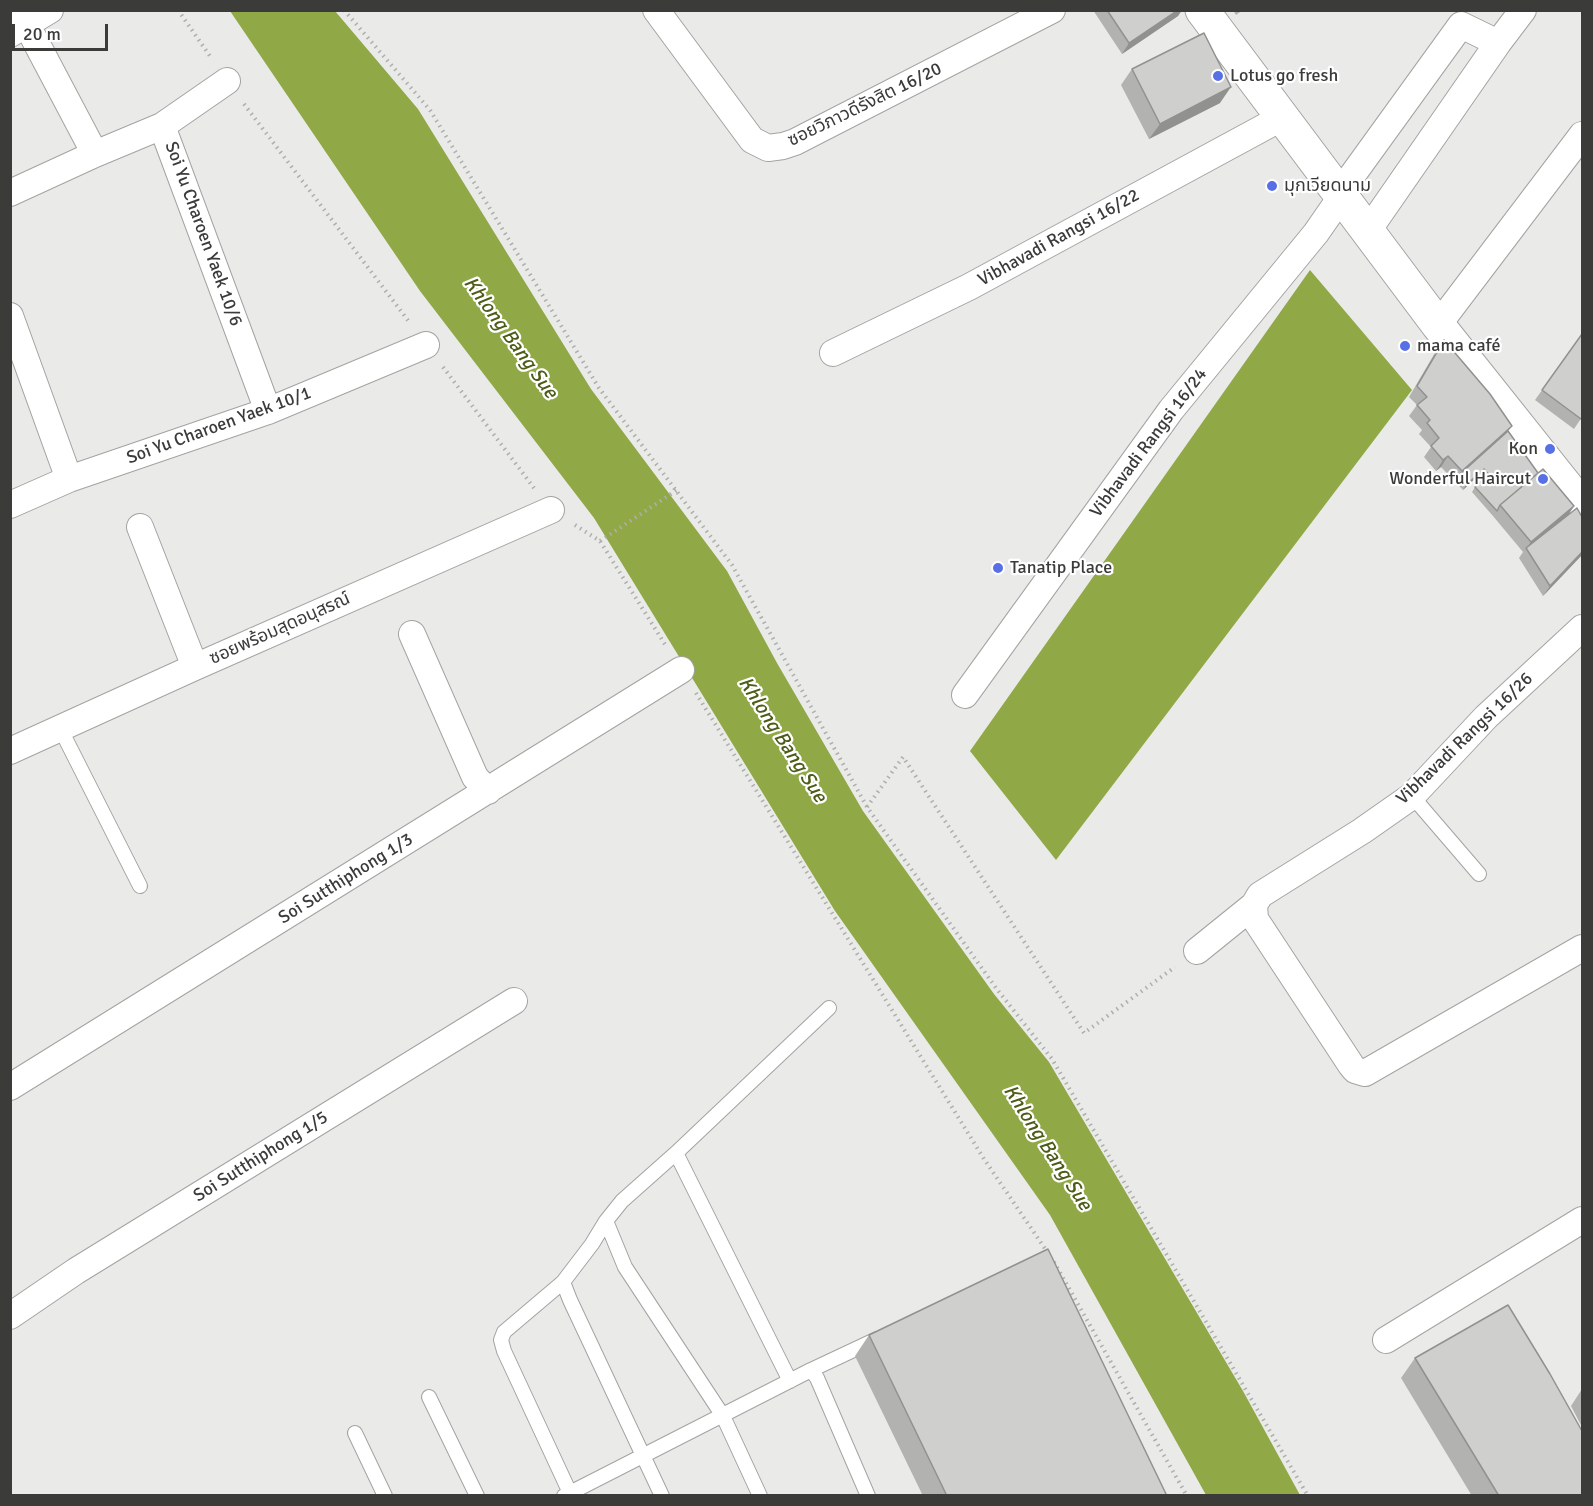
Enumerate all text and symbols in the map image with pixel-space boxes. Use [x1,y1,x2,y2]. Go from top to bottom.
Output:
scale bar [15,12,111,50]
text: 20 m [23,23,61,45]
street label: ซอยวิภาวดีรังสิต 16/20 [784,58,946,152]
place label: Lotus go fresh [1230,65,1338,87]
marker: Lotus go fresh [1211,69,1225,83]
street label: Soi Yu Charoen Yaek 10/6 [160,139,246,329]
place label: มุกเวียดนาม [1284,175,1371,197]
marker: มุกเวียดนาม [1265,179,1279,193]
street label: Vibhavadi Rangsi 16/22 [975,185,1143,291]
water label: Khlong Bang Sue [458,272,562,404]
place label: mama café [1417,335,1500,357]
marker: mama café [1398,339,1412,353]
street label: Vibhavadi Rangsi 16/24 [1086,364,1212,522]
street label: Soi Yu Charoen Yaek 10/1 [124,383,314,469]
place label: Kon [1508,438,1538,460]
marker: Kon [1543,442,1557,456]
place label: Wonderful Haircut [1389,468,1531,490]
marker: Wonderful Haircut [1536,472,1550,486]
place label: Tanatip Place [1010,557,1112,579]
marker: Tanatip Place [991,561,1005,575]
street label: ซอยพร้อมสุดอนุสรณ์ [206,588,354,670]
street label: Vibhavadi Rangsi 16/26 [1392,668,1538,810]
water label: Khlong Bang Sue [732,673,832,807]
street label: Soi Sutthiphong 1/3 [275,829,417,929]
water label: Khlong Bang Sue [997,1081,1097,1215]
street label: Soi Sutthiphong 1/5 [190,1107,332,1207]

